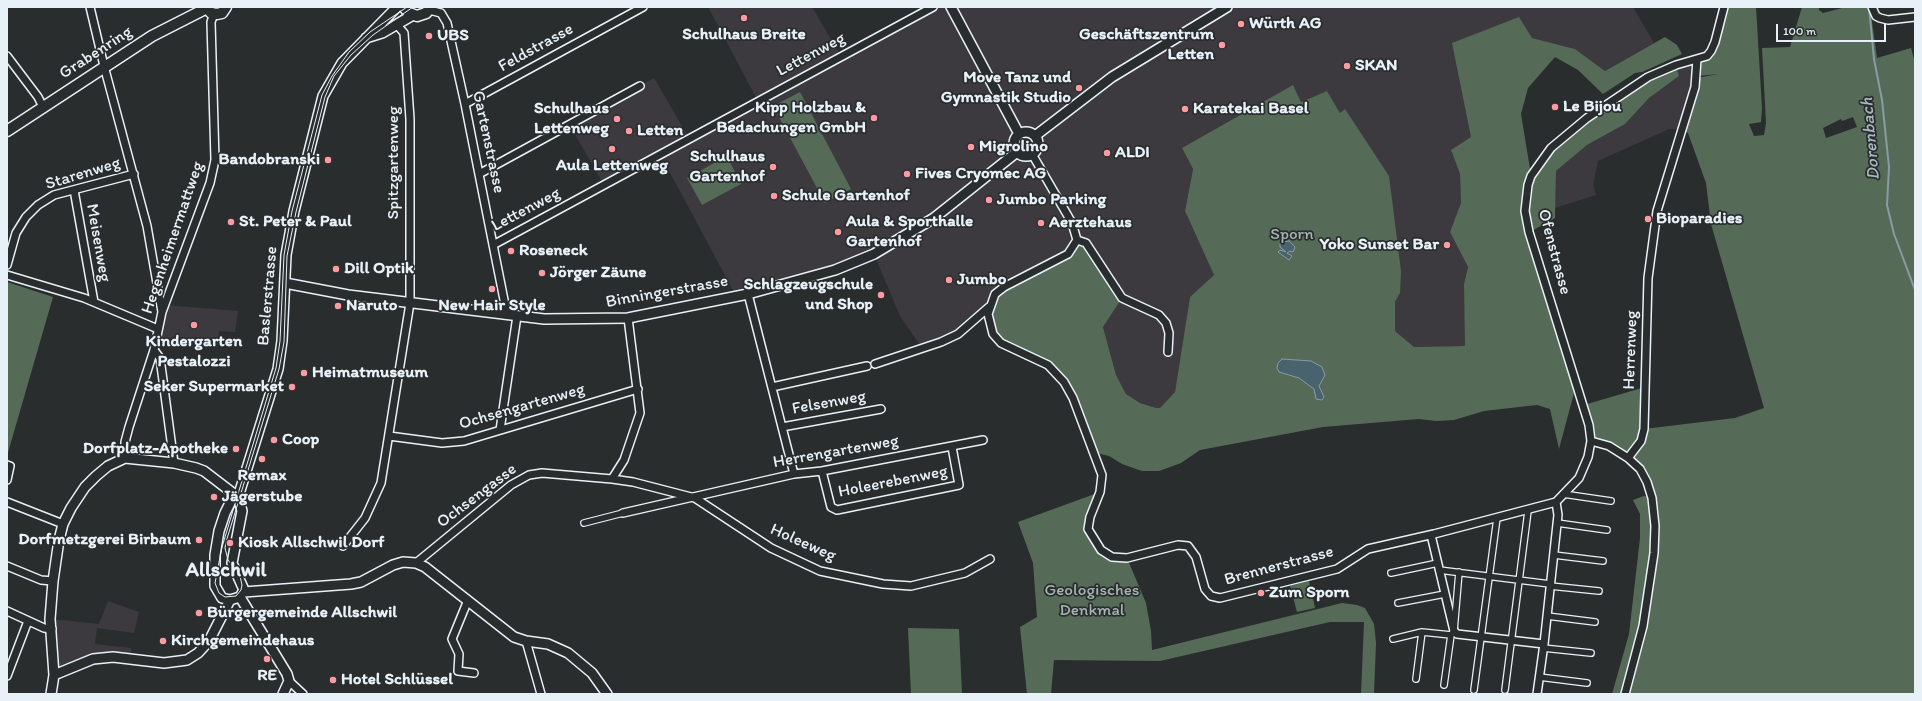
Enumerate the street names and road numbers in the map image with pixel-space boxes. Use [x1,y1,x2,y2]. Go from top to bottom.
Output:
street label: Feldstrasse [495,19,577,77]
street label: Grabenring [56,22,136,84]
street label: Lettenweg [773,28,849,82]
street label: Gartenstrasse [467,89,509,195]
street label: Spitzgartenweg [384,106,404,220]
street label: Starenweg [43,153,123,195]
street label: Hegenheimermattweg [137,159,209,317]
street label: Lettenweg [488,183,564,237]
street label: Meisenweg [81,202,115,284]
street label: Ofenstrasse [1533,207,1575,297]
street label: Baslerstrasse [253,245,283,347]
street label: Binningerstrasse [604,271,730,313]
street label: Herrenweg [1619,310,1643,390]
street label: Ochsengartenweg [457,379,587,435]
street label: Felsenweg [790,386,868,420]
street label: Herrengartenweg [772,431,900,473]
street label: Ochsengasse [433,459,521,533]
street label: Holeerebenweg [837,461,949,503]
street label: Holeeweg [767,519,839,567]
street label: Brennerstrasse [1222,542,1336,590]

